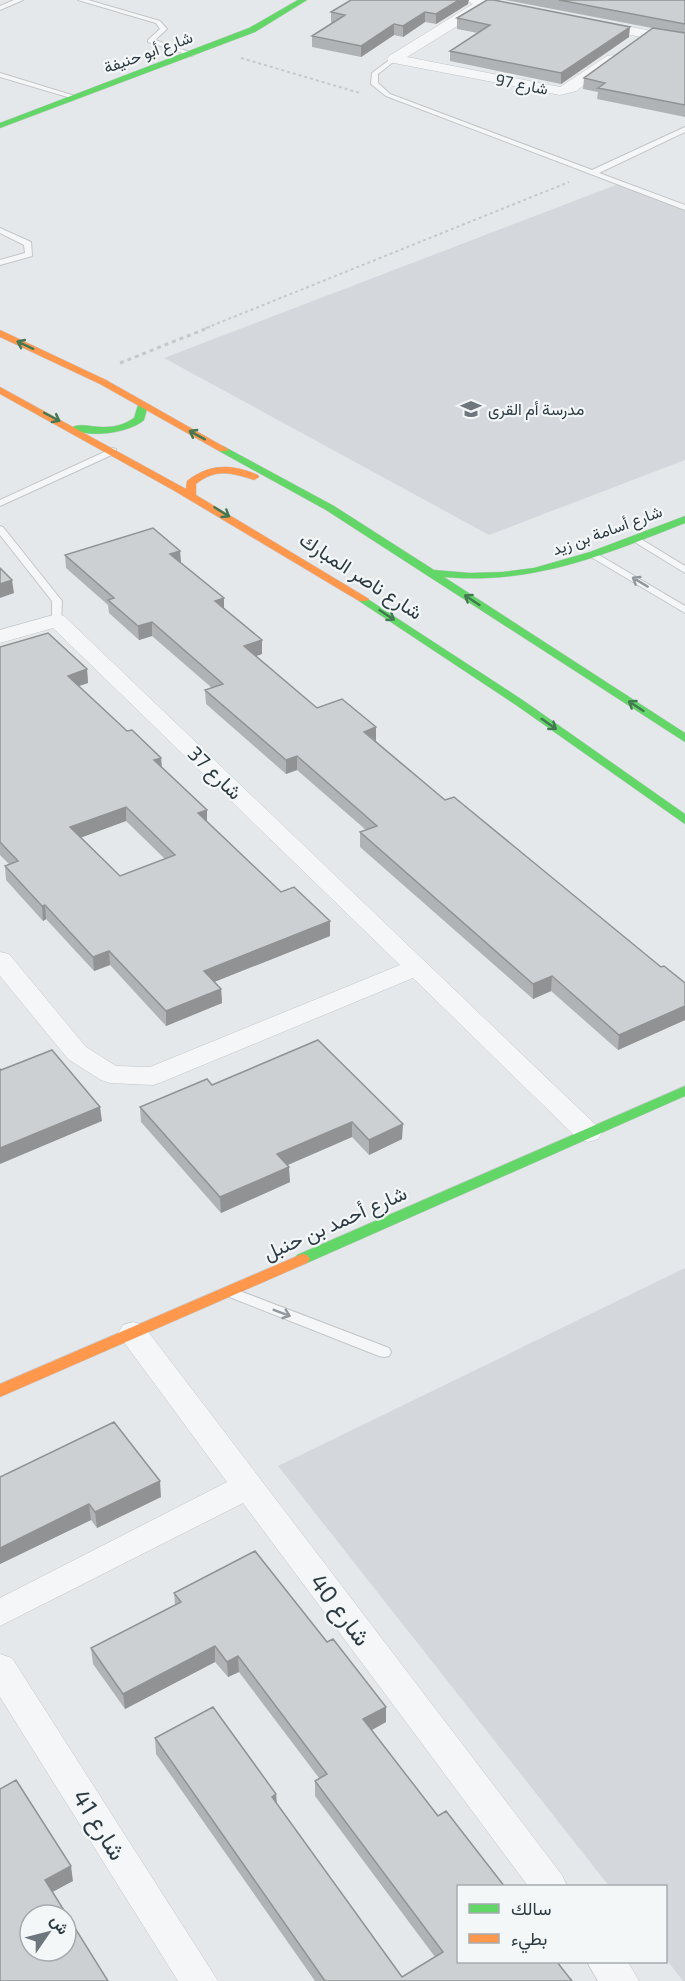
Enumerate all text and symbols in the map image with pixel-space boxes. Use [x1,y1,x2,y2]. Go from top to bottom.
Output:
street label: شارع أبو حنيفة [101,27,196,79]
street label: شارع 97 [494,69,550,101]
one-way arrow [16,338,34,350]
school or university icon: مدرسة أم القرى [459,397,483,421]
place label: مدرسة أم القرى [488,399,584,420]
one-way arrow [42,412,60,423]
one-way arrow [189,429,206,441]
street label: شارع أسامة بن زيد [549,501,665,561]
one-way arrow [213,507,230,519]
street label: شارع ناصر المبارك [294,527,427,626]
one-way arrow [632,576,649,588]
one-way arrow [464,594,481,607]
one-way arrow [379,609,396,622]
one-way arrow [628,700,645,712]
one-way arrow [541,718,557,730]
street label: شارع 37 [182,741,248,806]
street label: شارع أحمد بن حنبل [259,1180,411,1267]
one-way arrow [272,1308,291,1319]
street label: شارع 40 [302,1567,378,1653]
street label: شارع 41 [65,1783,133,1867]
legend [457,1885,667,1963]
text: سالك [511,1897,551,1919]
north arrow [18,1903,78,1963]
text: ش [47,1911,74,1938]
text: بطيء [511,1927,547,1954]

